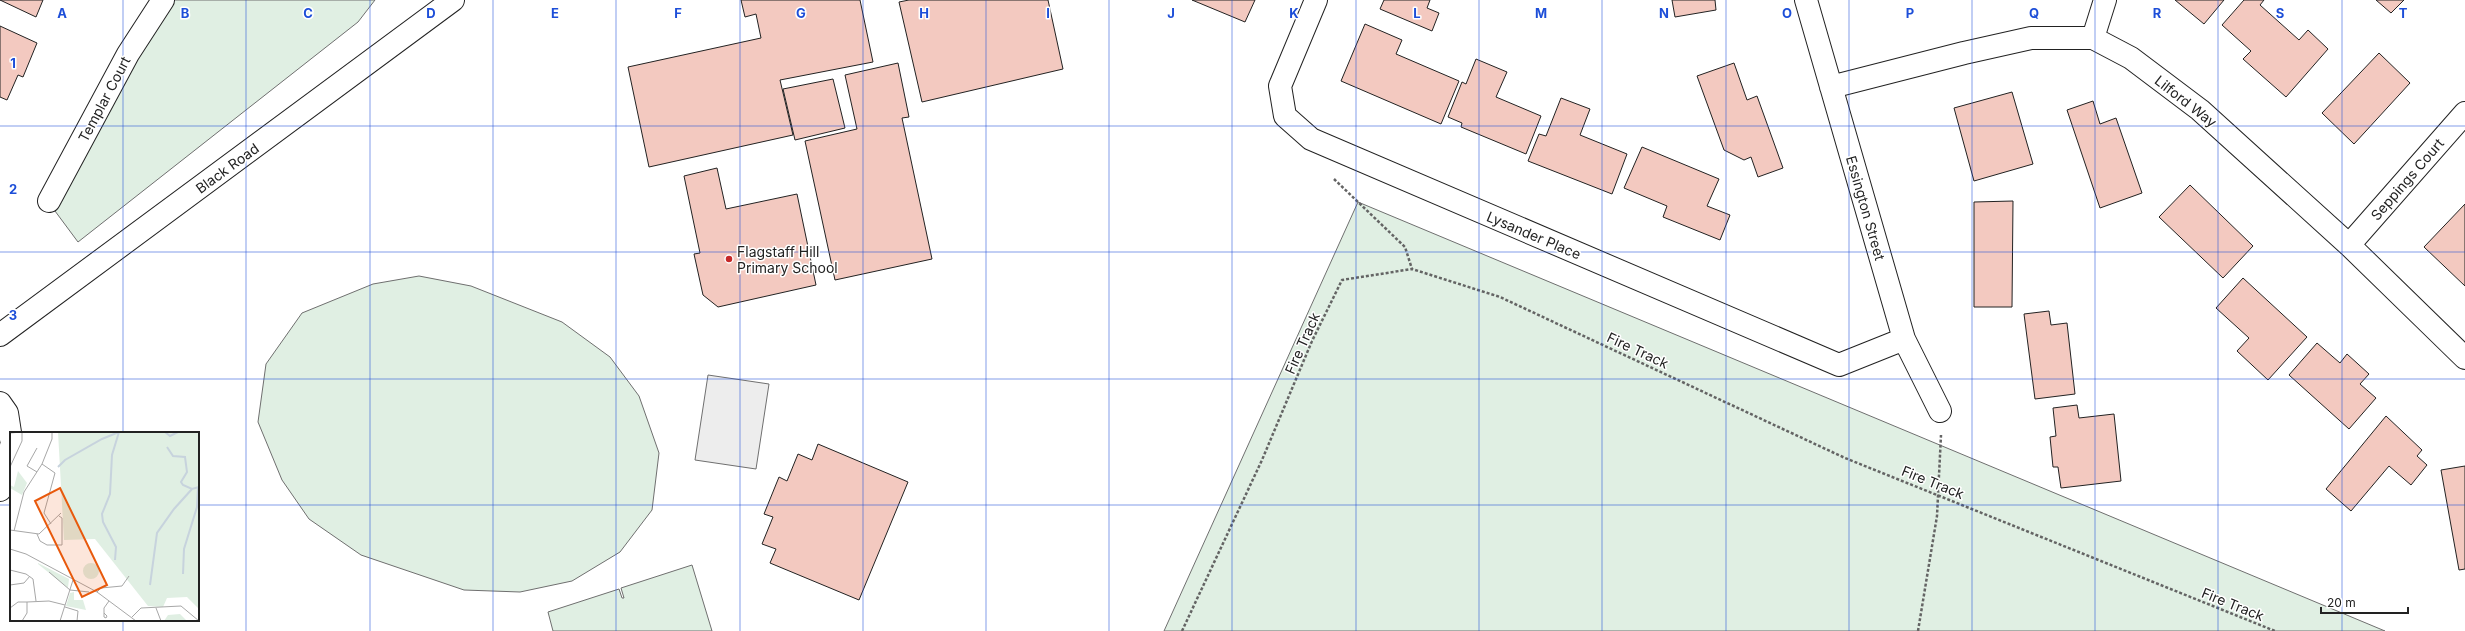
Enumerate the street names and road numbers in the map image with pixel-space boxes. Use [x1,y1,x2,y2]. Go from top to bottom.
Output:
street label: Templar Court [74,53,134,145]
street label: Lilford Way [2152,72,2220,131]
street label: Seppings Court [2367,134,2447,223]
street label: Black Road [192,139,262,197]
street label: Essington Street [1843,154,1889,263]
street label: Lysander Place [1484,208,1584,262]
street label: Fire Track [1281,309,1323,377]
street label: Fire Track [1605,328,1672,372]
street label: Fire Track [1899,462,1967,502]
street label: Fire Track [2199,584,2267,624]

